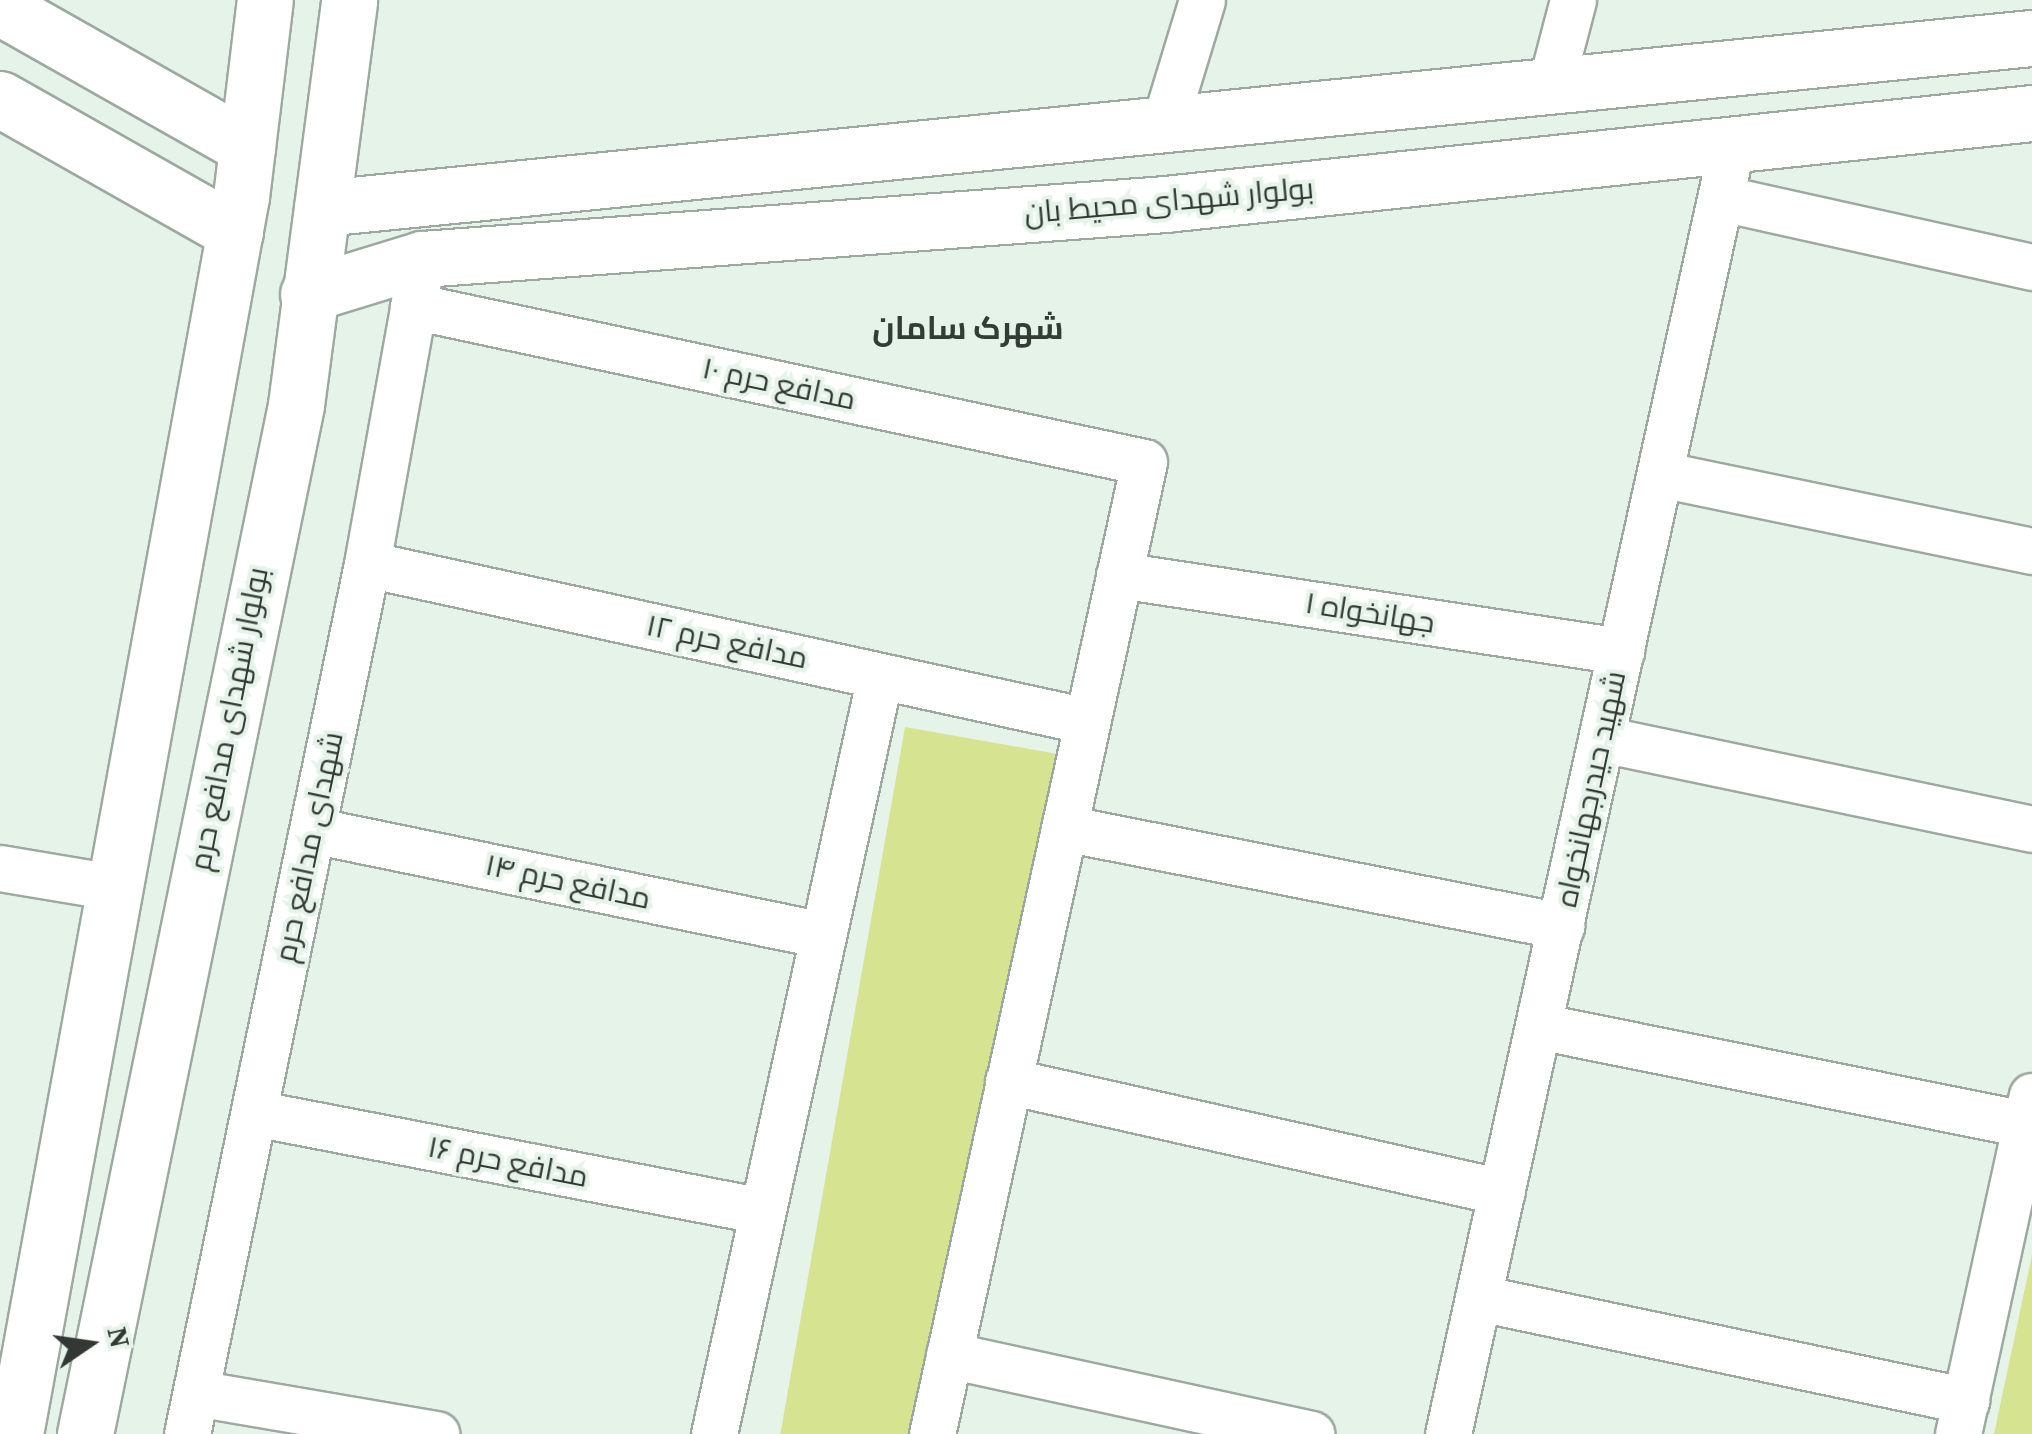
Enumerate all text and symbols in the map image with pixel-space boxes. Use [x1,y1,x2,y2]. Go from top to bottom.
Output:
street label: بولوار شهدای محیط بان [1023,170,1315,232]
district label: شهرک سامان [872,309,1064,347]
street label: مدافع حرم ۱۰ [699,350,859,418]
street label: بولوار شهدای مدافع حرم [182,564,276,874]
street label: جهانخواه ۱ [1303,585,1437,641]
street label: مدافع حرم ۱۲ [643,607,811,677]
street label: شهید حیدرجهانخواه [1548,668,1634,910]
street label: شهدای مدافع حرم [267,729,351,965]
street label: مدافع حرم ۱۴ [482,847,654,917]
street label: مدافع حرم ۱۶ [425,1129,591,1195]
north arrow [40,1294,140,1394]
text: N [98,1323,140,1351]

